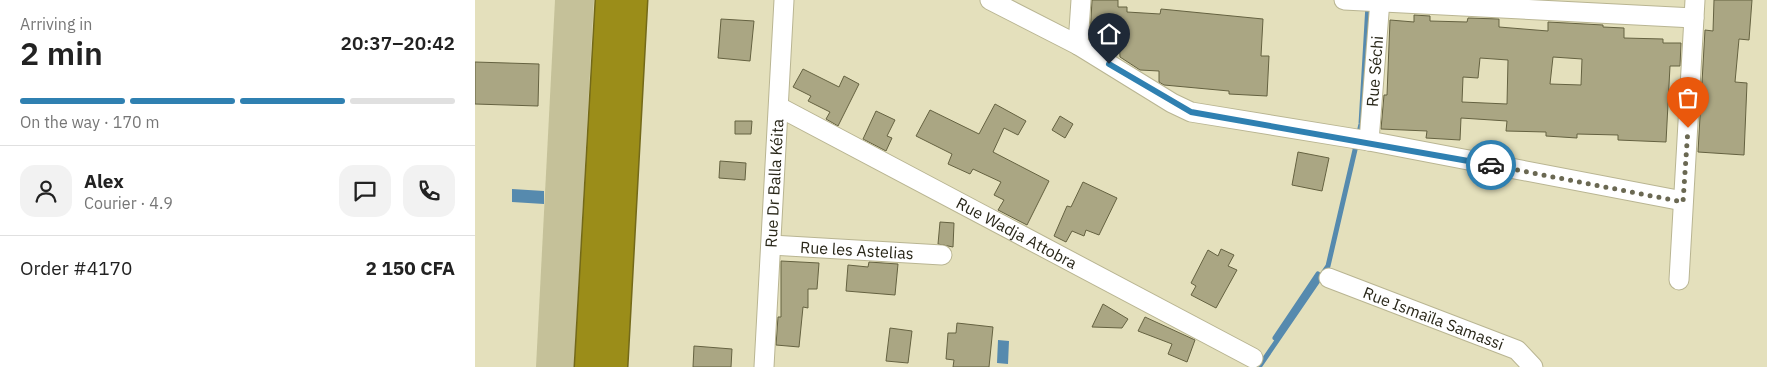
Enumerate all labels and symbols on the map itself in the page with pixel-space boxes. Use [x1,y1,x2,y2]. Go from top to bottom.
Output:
pin [1088,13,1130,64]
street label: Rue Séchi [1362,35,1387,107]
pin [1667,77,1709,128]
street label: Rue Dr Balla Kéita [761,118,788,248]
courier [1466,140,1516,190]
street label: Rue Wadja Attobra [953,193,1081,273]
street label: Rue les Astelias [800,237,914,263]
street label: Rue Ismaïla Samassi [1360,282,1507,354]

